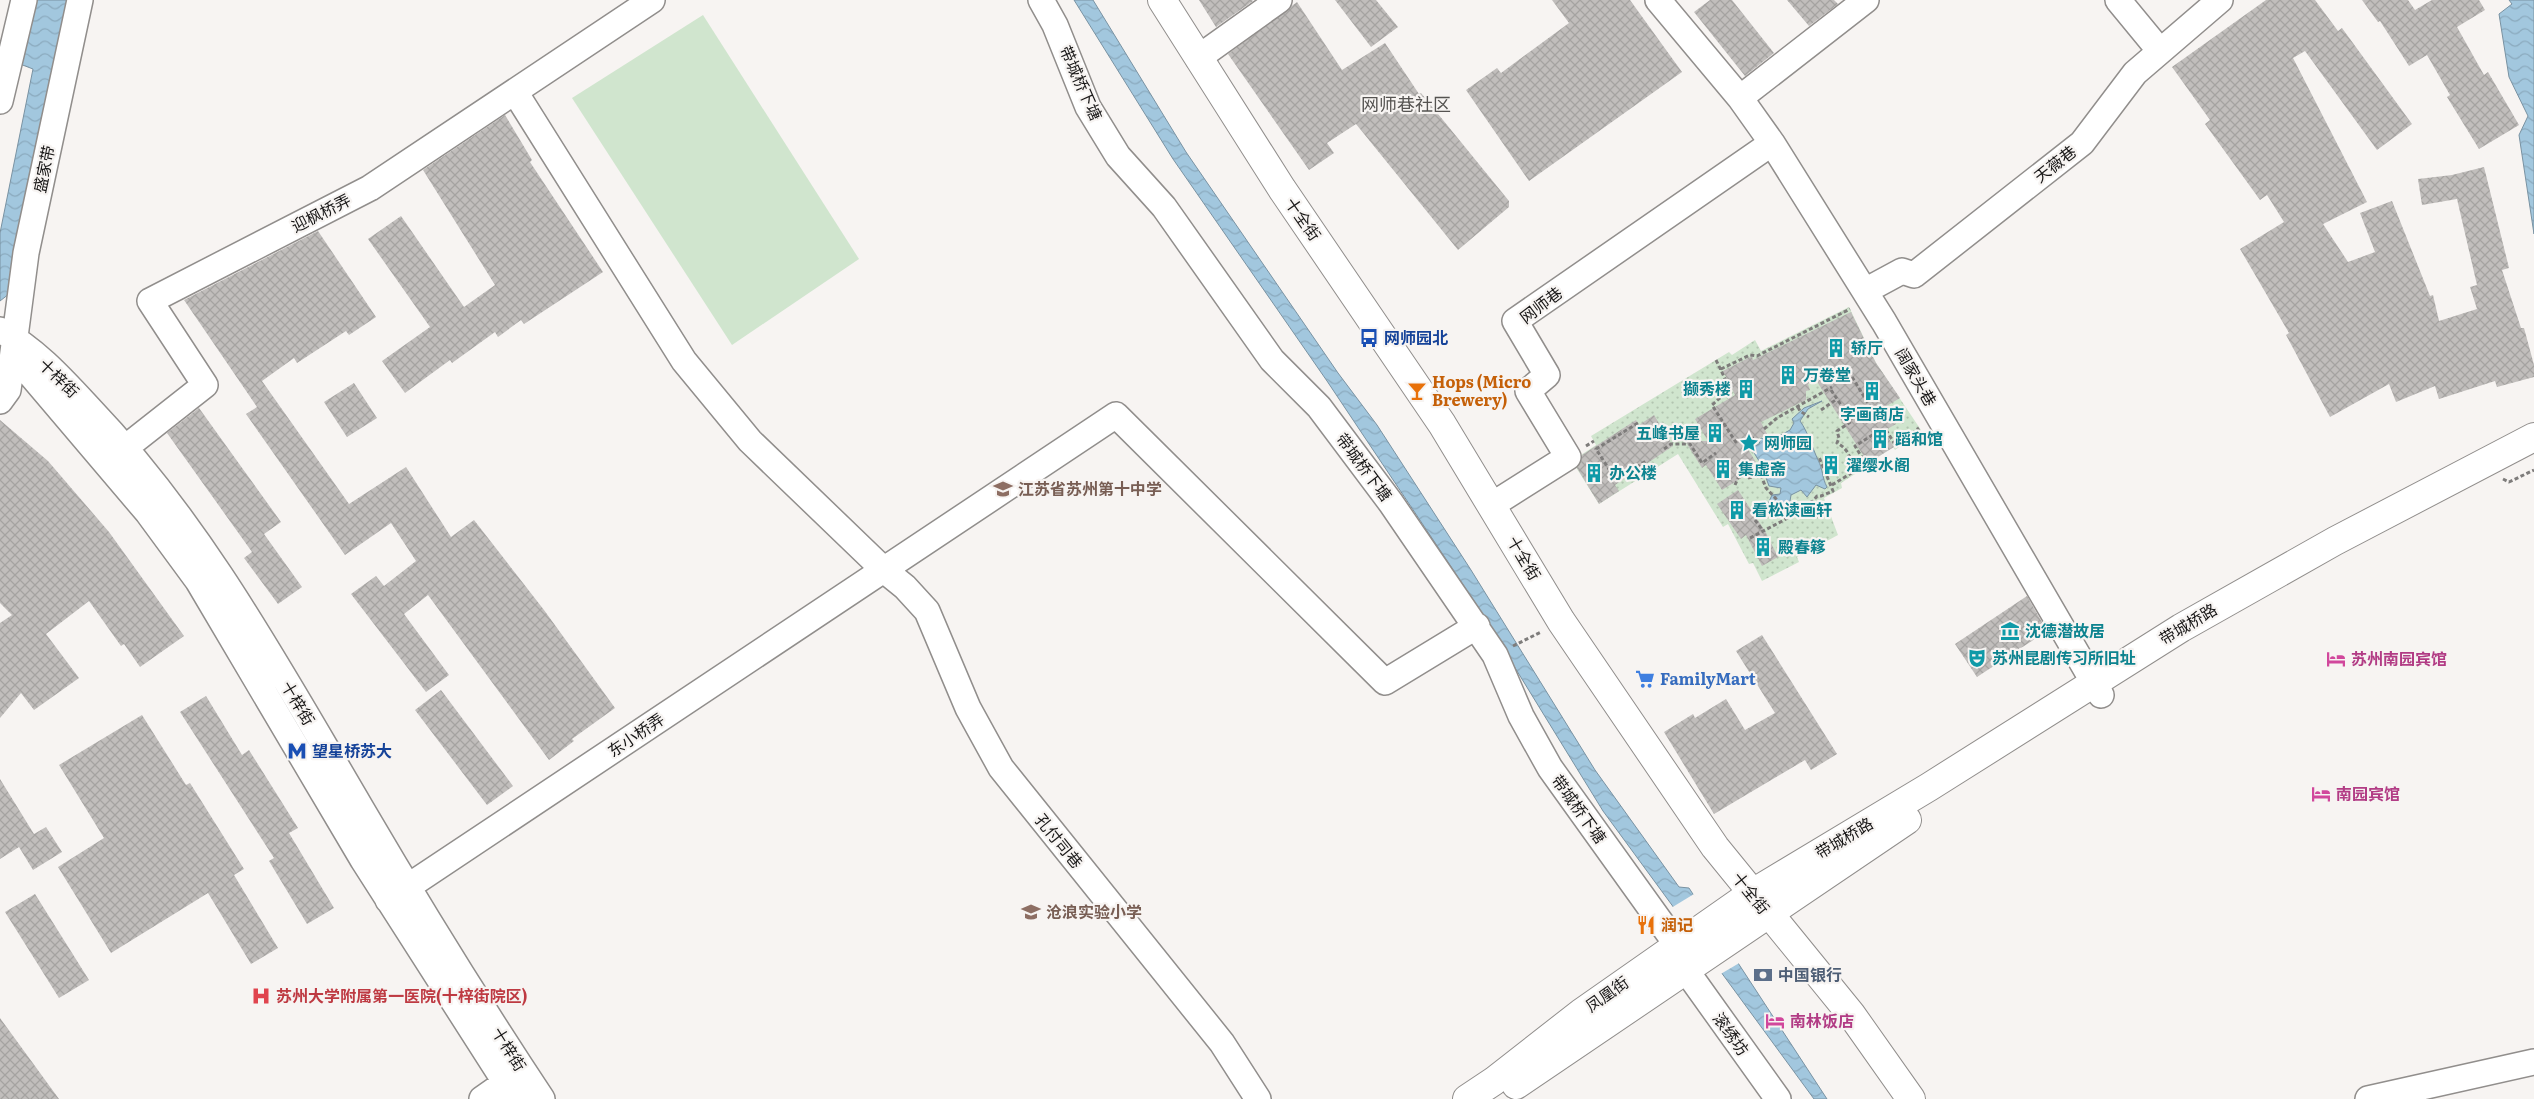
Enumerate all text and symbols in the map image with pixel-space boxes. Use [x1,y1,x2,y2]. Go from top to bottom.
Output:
street label: 带城桥下塘 [1055,41,1109,124]
district label: 网师巷社区 [1361,90,1451,117]
street label: 天薇巷 [2028,139,2081,187]
street label: 盛家带 [26,143,60,195]
street label: 迎枫桥弄 [287,187,355,237]
street label: 十全街 [1280,192,1327,245]
street label: 网师巷 [1514,280,1567,328]
place label: 网师园北 [1384,325,1448,349]
bus stop icon: 网师园北 [1358,327,1380,349]
place label: 轿厅 [1851,335,1883,359]
building icon: 轿厅 [1825,337,1847,359]
street label: 阔家头巷 [1890,343,1943,410]
street label: 十梓街 [34,352,85,403]
place label: 万卷堂 [1803,362,1851,386]
building icon: 万卷堂 [1777,364,1799,386]
place label: Hops (Micro Brewery) [1432,369,1531,411]
place label: 撷秀楼 [1683,376,1731,400]
building icon: 撷秀楼 [1735,378,1757,400]
bar icon: Hops (Micro Brewery) [1406,380,1428,402]
building icon: 字画商店 [1861,380,1883,402]
place label: 字画商店 [1840,401,1904,425]
place label: 五峰书屋 [1636,420,1700,444]
building icon: 五峰书屋 [1704,422,1726,444]
place label: 蹈和馆 [1895,426,1943,450]
street label: 带城桥下塘 [1331,427,1398,506]
building icon: 蹈和馆 [1869,428,1891,450]
place label: 网师园 [1764,430,1812,454]
place icon: 网师园 [1738,432,1760,454]
place label: 濯缨水阁 [1846,452,1910,476]
building icon: 濯缨水阁 [1820,454,1842,476]
place label: 集虚斋 [1738,456,1786,480]
building icon: 集虚斋 [1712,458,1734,480]
place label: 办公楼 [1609,460,1657,484]
building icon: 办公楼 [1583,462,1605,484]
place label: 江苏省苏州第十中学 [1018,476,1162,500]
school or university icon: 江苏省苏州第十中学 [992,478,1014,500]
place label: 看松读画轩 [1752,497,1832,521]
building icon: 看松读画轩 [1726,499,1748,521]
street label: 十全街 [1502,531,1548,584]
place label: 殿春簃 [1778,534,1826,558]
building icon: 殿春簃 [1752,536,1774,558]
street label: 带城桥路 [2154,596,2221,650]
place label: 沈德潜故居 [2025,618,2105,642]
museum icon: 沈德潜故居 [1999,620,2021,642]
place label: 苏州昆剧传习所旧址 [1992,645,2136,669]
place label: 苏州南园宾馆 [2351,646,2447,670]
theatre icon: 苏州昆剧传习所旧址 [1966,647,1988,669]
hotel icon: 苏州南园宾馆 [2325,648,2347,670]
place label: FamilyMart [1660,666,1756,690]
supermarket icon: FamilyMart [1634,668,1656,690]
street label: 十梓街 [276,676,322,729]
street label: 东小桥弄 [602,706,669,762]
place label: 望星桥苏大 [312,738,392,762]
metro station icon: 望星桥苏大 [286,740,308,762]
street label: 带城桥下塘 [1547,769,1613,848]
place label: 南园宾馆 [2336,781,2400,805]
hotel icon: 南园宾馆 [2310,783,2332,805]
street label: 孔付司巷 [1030,808,1089,873]
street label: 带城桥路 [1810,810,1877,864]
street label: 十全街 [1727,866,1776,919]
place label: 沧浪实验小学 [1046,899,1142,923]
school or university icon: 沧浪实验小学 [1020,901,1042,923]
place label: 润记 [1661,912,1693,936]
restaurant icon: 润记 [1635,914,1657,936]
place label: 中国银行 [1778,962,1842,986]
bank icon: 中国银行 [1752,964,1774,986]
street label: 凤凰街 [1580,970,1633,1017]
place label: 苏州大学附属第一医院(十梓街院区) [276,983,527,1007]
hospital icon: 苏州大学附属第一医院(十梓街院区) [250,985,272,1007]
street label: 滚绣坊 [1708,1007,1756,1060]
place label: 南林饭店 [1790,1008,1854,1032]
hotel icon: 南林饭店 [1764,1010,1786,1032]
street label: 十梓街 [487,1022,533,1075]

